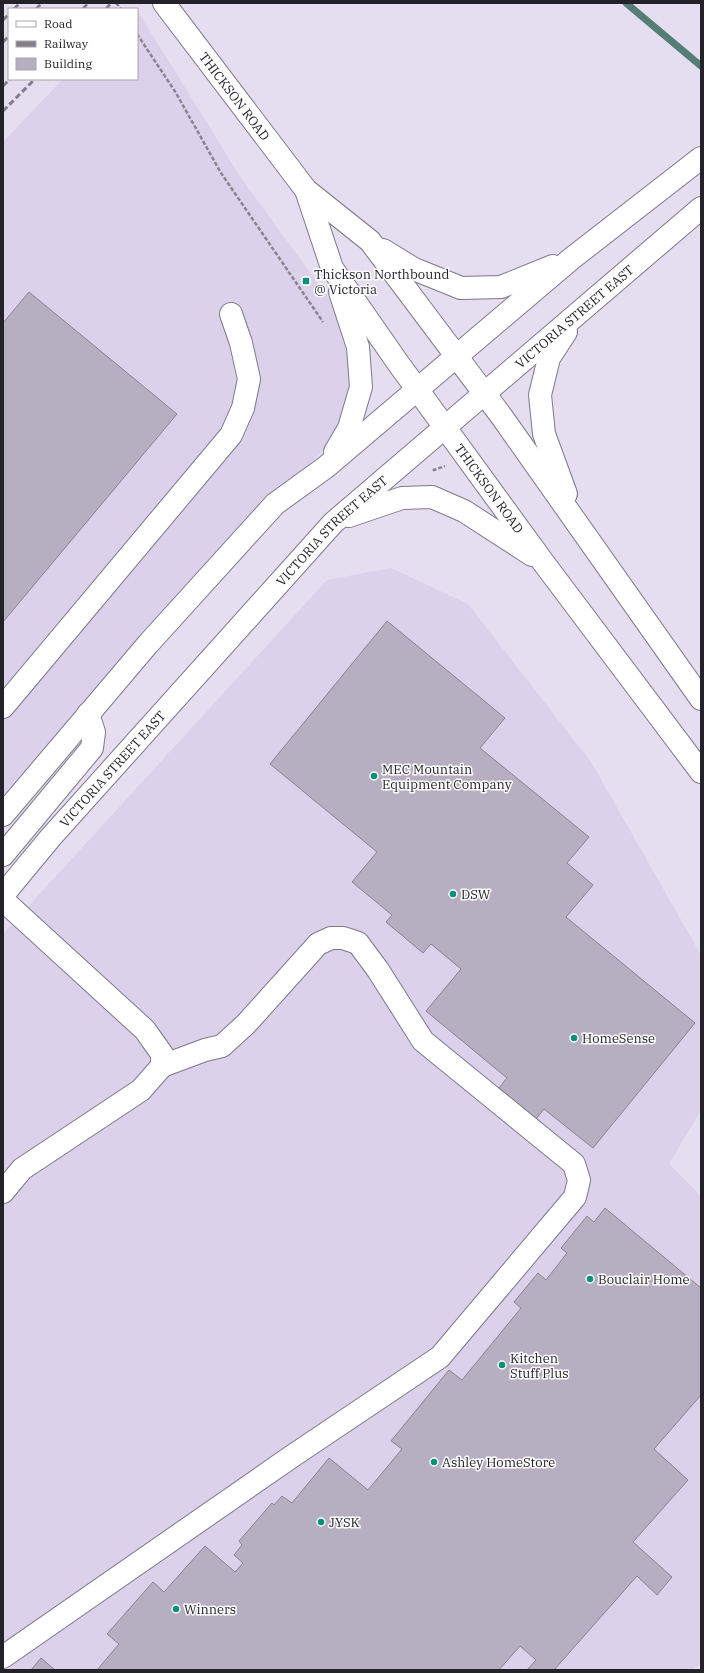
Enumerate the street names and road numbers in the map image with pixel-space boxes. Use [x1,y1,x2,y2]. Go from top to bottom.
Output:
street label: THICKSON ROAD [196,49,274,144]
street label: VICTORIA STREET EAST [512,261,637,372]
street label: THICKSON ROAD [451,440,528,536]
street label: VICTORIA STREET EAST [272,471,391,589]
street label: VICTORIA STREET EAST [56,707,169,830]

